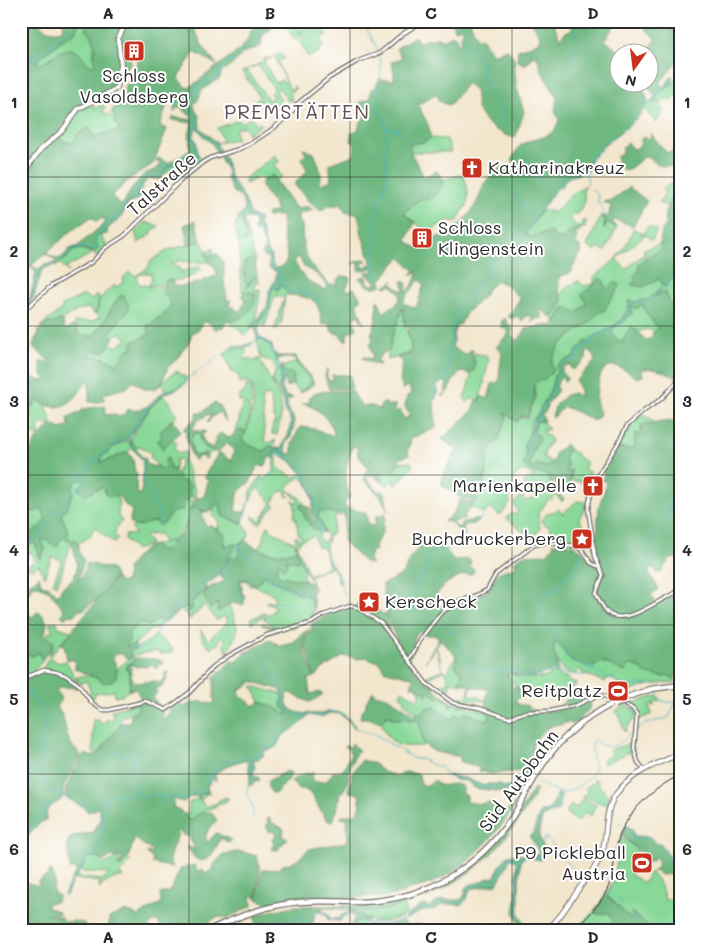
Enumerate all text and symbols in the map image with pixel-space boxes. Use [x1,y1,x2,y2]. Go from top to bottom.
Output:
text: A [102,2,114,23]
text: B [265,2,275,23]
text: C [425,2,437,23]
text: D [587,2,599,23]
building icon: Schloss Vasoldsberg [122,39,146,63]
north arrow [608,42,658,92]
place label: Schloss Vasoldsberg [80,63,188,108]
text: N [623,71,638,92]
text: 1 [10,91,18,112]
text: 1 [683,91,691,112]
district label: PREMSTÄTTEN [224,98,370,124]
street label: Talstraße [122,146,201,221]
place label: Katharinakreuz [488,155,625,179]
church icon: Katharinakreuz [460,156,484,180]
place label: Schloss Klingenstein [438,215,544,260]
building icon: Schloss Klingenstein [410,226,434,250]
text: 2 [10,240,19,261]
text: 2 [683,240,692,261]
text: 3 [9,390,19,411]
text: 3 [682,390,692,411]
place label: Marienkapelle [453,473,577,497]
church icon: Marienkapelle [581,474,605,498]
place label: Buchdruckerberg [412,526,566,550]
place icon: Buchdruckerberg [570,527,594,551]
text: 4 [9,539,19,560]
text: 4 [682,539,692,560]
place label: Kerscheck [385,589,477,613]
place icon: Kerscheck [357,590,381,614]
place label: Reitplatz [521,678,602,702]
sports icon: Reitplatz [606,679,630,703]
text: 5 [9,688,19,709]
text: 5 [682,688,692,709]
street label: Süd Autobahn [473,724,563,836]
text: 6 [9,838,19,859]
text: 6 [682,838,692,859]
place label: P9 Pickleball Austria [515,840,626,885]
sports icon: P9 Pickleball Austria [630,851,654,875]
text: A [102,926,114,947]
text: B [265,926,275,947]
text: C [425,926,437,947]
text: D [587,926,599,947]

